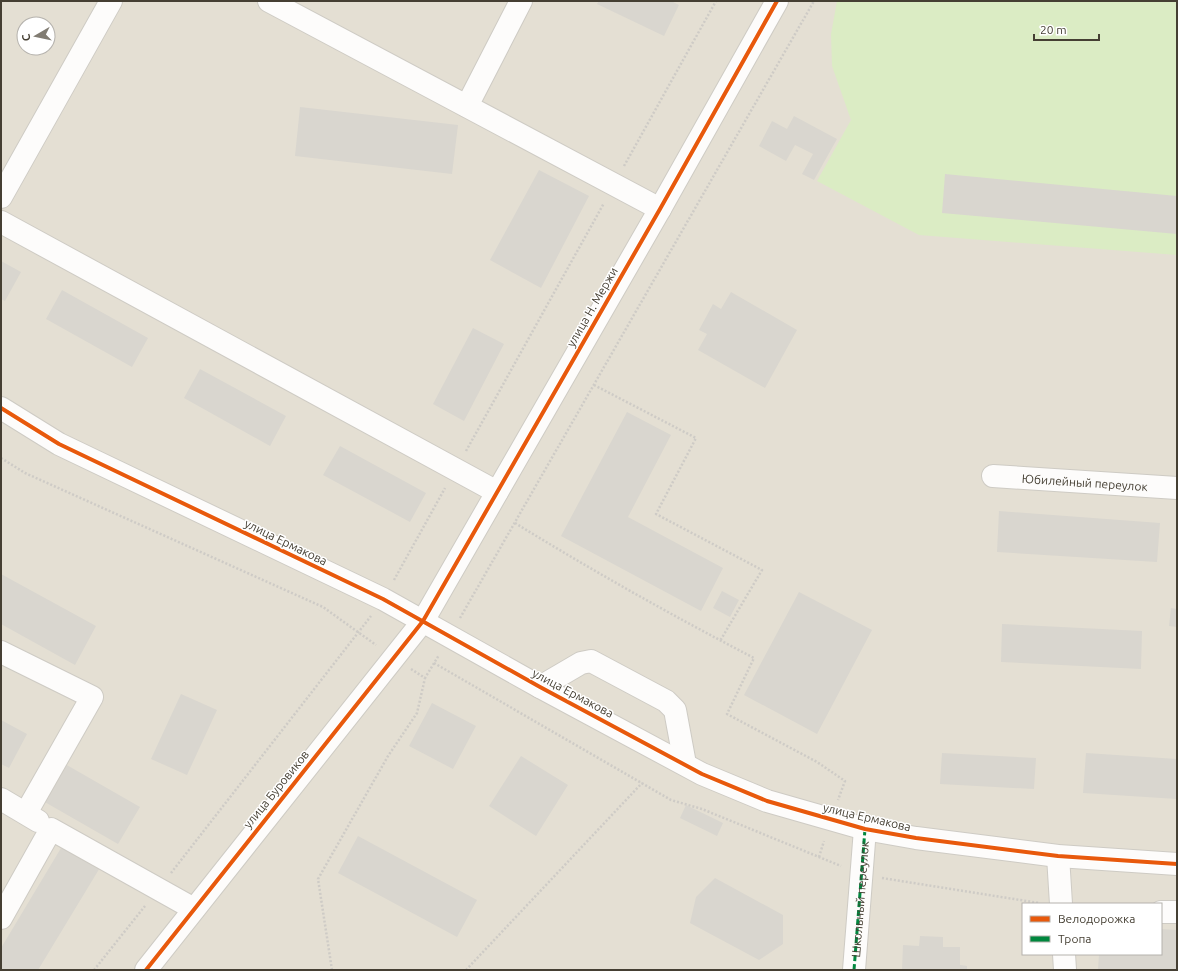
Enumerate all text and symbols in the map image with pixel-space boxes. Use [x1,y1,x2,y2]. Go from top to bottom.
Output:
north arrow [16,16,56,56]
scale bar [1034,16,1099,42]
text: 20 m [1040,23,1067,36]
text: С [20,33,33,42]
street label: улица Н. Мержи [564,265,620,349]
street label: Юбилейный переулок [1022,471,1148,493]
street label: улица Ермакова [243,516,329,568]
street label: улица Ермакова [530,666,616,720]
street label: улица Буровиков [241,748,311,830]
street label: улица Ермакова [822,801,912,833]
street label: Школьный переулок [849,841,871,958]
legend [1022,903,1162,955]
text: Велодорожка [1058,912,1135,925]
text: Тропа [1058,932,1091,945]

